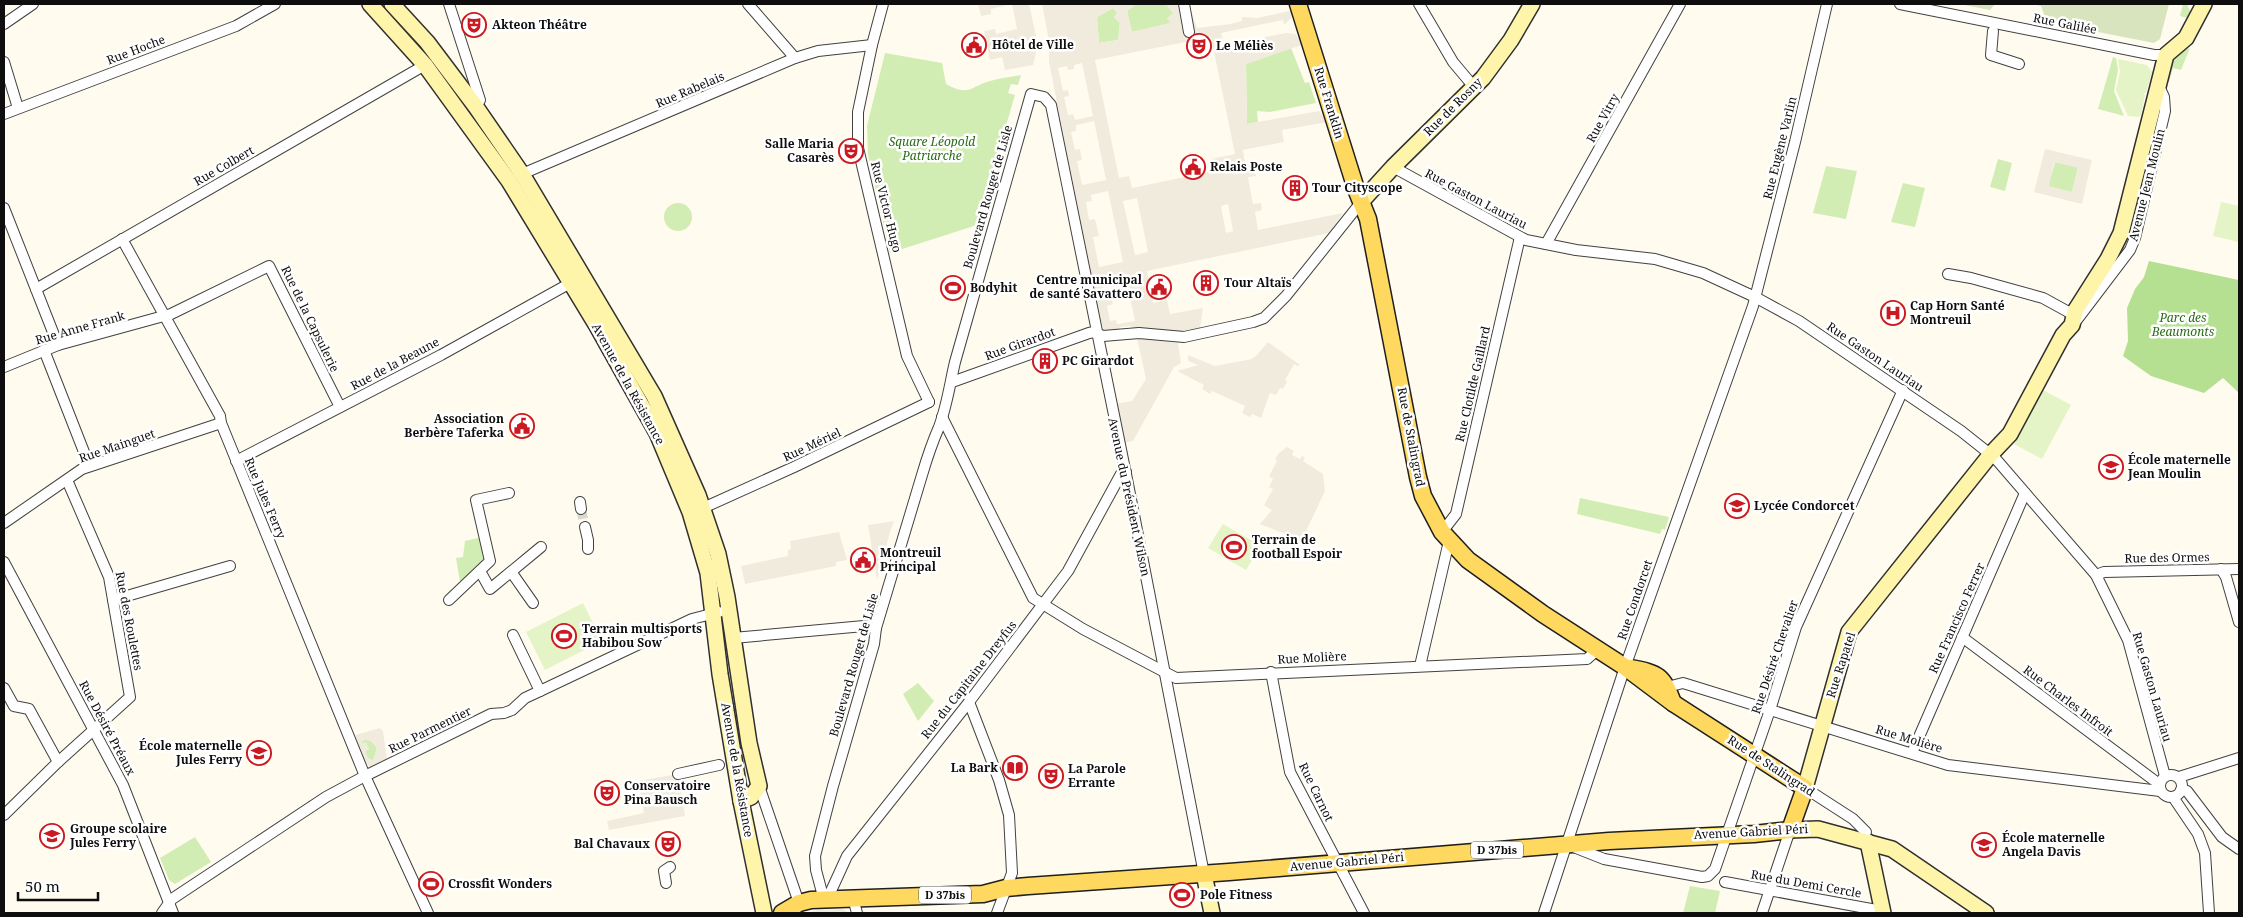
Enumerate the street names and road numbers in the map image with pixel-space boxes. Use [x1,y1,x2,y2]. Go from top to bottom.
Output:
street label: Rue Galilée [2032,9,2098,38]
street label: Rue Hoche [104,31,168,68]
street label: Rue Franklin [1310,65,1349,141]
street label: Rue Rabelais [653,67,727,112]
street label: Rue de Rosny [1420,73,1486,140]
street label: Rue Vitry [1582,90,1623,145]
street label: Rue Eugène Varlin [1759,94,1801,201]
street label: Boulevard Rouget de Lisle [959,123,1016,271]
street label: Avenue Jean Moulin [2124,127,2169,243]
street label: Rue Colbert [191,142,257,190]
street label: Rue Victor Hugo [867,160,906,254]
street label: Rue Gaston Lauriau [1422,164,1531,233]
street label: Rue de la Capsulerie [277,263,344,375]
street label: Rue Anne Frank [33,306,128,348]
street label: Rue Gaston Lauriau [1823,318,1927,396]
street label: Avenue de la Résistance [588,320,669,448]
street label: Rue Girardot [982,323,1057,364]
street label: Rue Clotilde Gaillard [1451,324,1494,443]
street label: Rue de la Beaune [347,333,442,394]
street label: Rue de Stalingrad [1394,386,1430,489]
street label: Avenue du Président Wilson [1104,416,1155,578]
street label: Rue Mériel [780,424,844,465]
street label: Rue Mainguet [77,425,157,466]
street label: Rue Jules Ferry [241,455,290,541]
street label: Rue des Ormes [2124,548,2210,567]
street label: Rue Condorcet [1613,558,1656,642]
street label: Rue Francisco Ferrer [1924,559,1989,676]
street label: Rue des Roulettes [112,570,147,672]
street label: Boulevard Rouget de Lisle [825,591,882,739]
street label: Rue Désiré Chevalier [1747,597,1802,716]
street label: Rue du Capitaine Dreyfus [917,617,1020,742]
street label: Rue Rapatel [1822,630,1859,700]
street label: Rue Gaston Lauriau [2129,630,2176,744]
street label: Rue Molière [1277,647,1347,668]
street label: Rue Charles Infroit [2020,661,2117,740]
street label: Rue Désiré Préaux [75,677,140,778]
street label: Avenue de la Résistance [717,701,758,839]
street label: Rue Parmentier [385,702,474,757]
street label: Rue Molière [1874,720,1945,757]
street label: Rue de Stalingrad [1724,731,1819,800]
street label: Rue Carnot [1295,759,1338,824]
street label: Avenue Gabriel Péri [1693,820,1809,843]
road number: D 37bis [1471,842,1523,858]
street label: Avenue Gabriel Péri [1289,848,1405,875]
street label: Rue du Demi Cercle [1749,865,1863,902]
road number: D 37bis [919,886,971,904]

